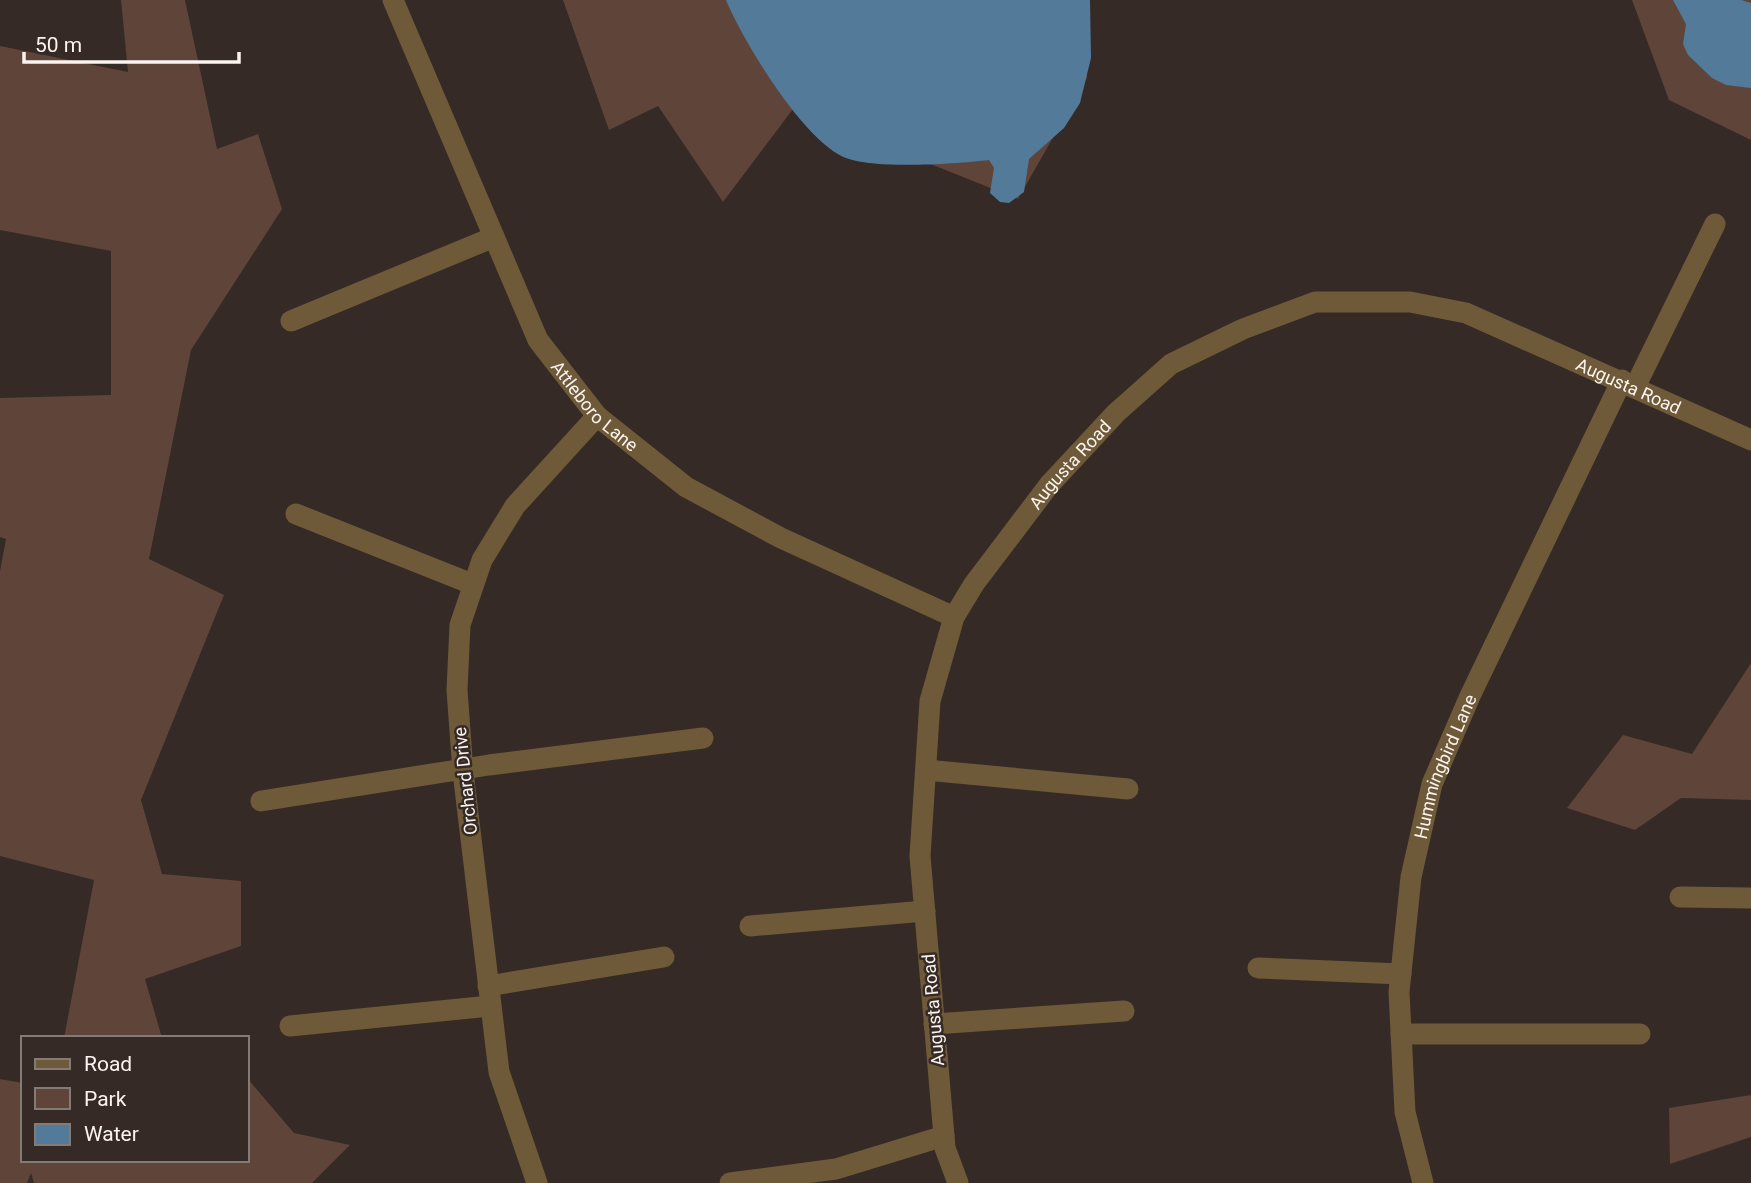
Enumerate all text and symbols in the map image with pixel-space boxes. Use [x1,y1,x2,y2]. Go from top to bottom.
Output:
scale bar [24,21,240,65]
text: 50 m [35,33,82,57]
street label: Augusta Road [1573,353,1684,418]
street label: Attleboro Lane [547,356,643,455]
street label: Augusta Road [1024,415,1115,513]
street label: Hummingbird Lane [1409,691,1480,841]
street label: Orchard Drive [449,726,481,836]
street label: Augusta Road [918,953,948,1067]
legend [21,1036,248,1162]
text: Road [84,1052,132,1076]
text: Park [84,1087,127,1111]
text: Water [84,1122,139,1146]

